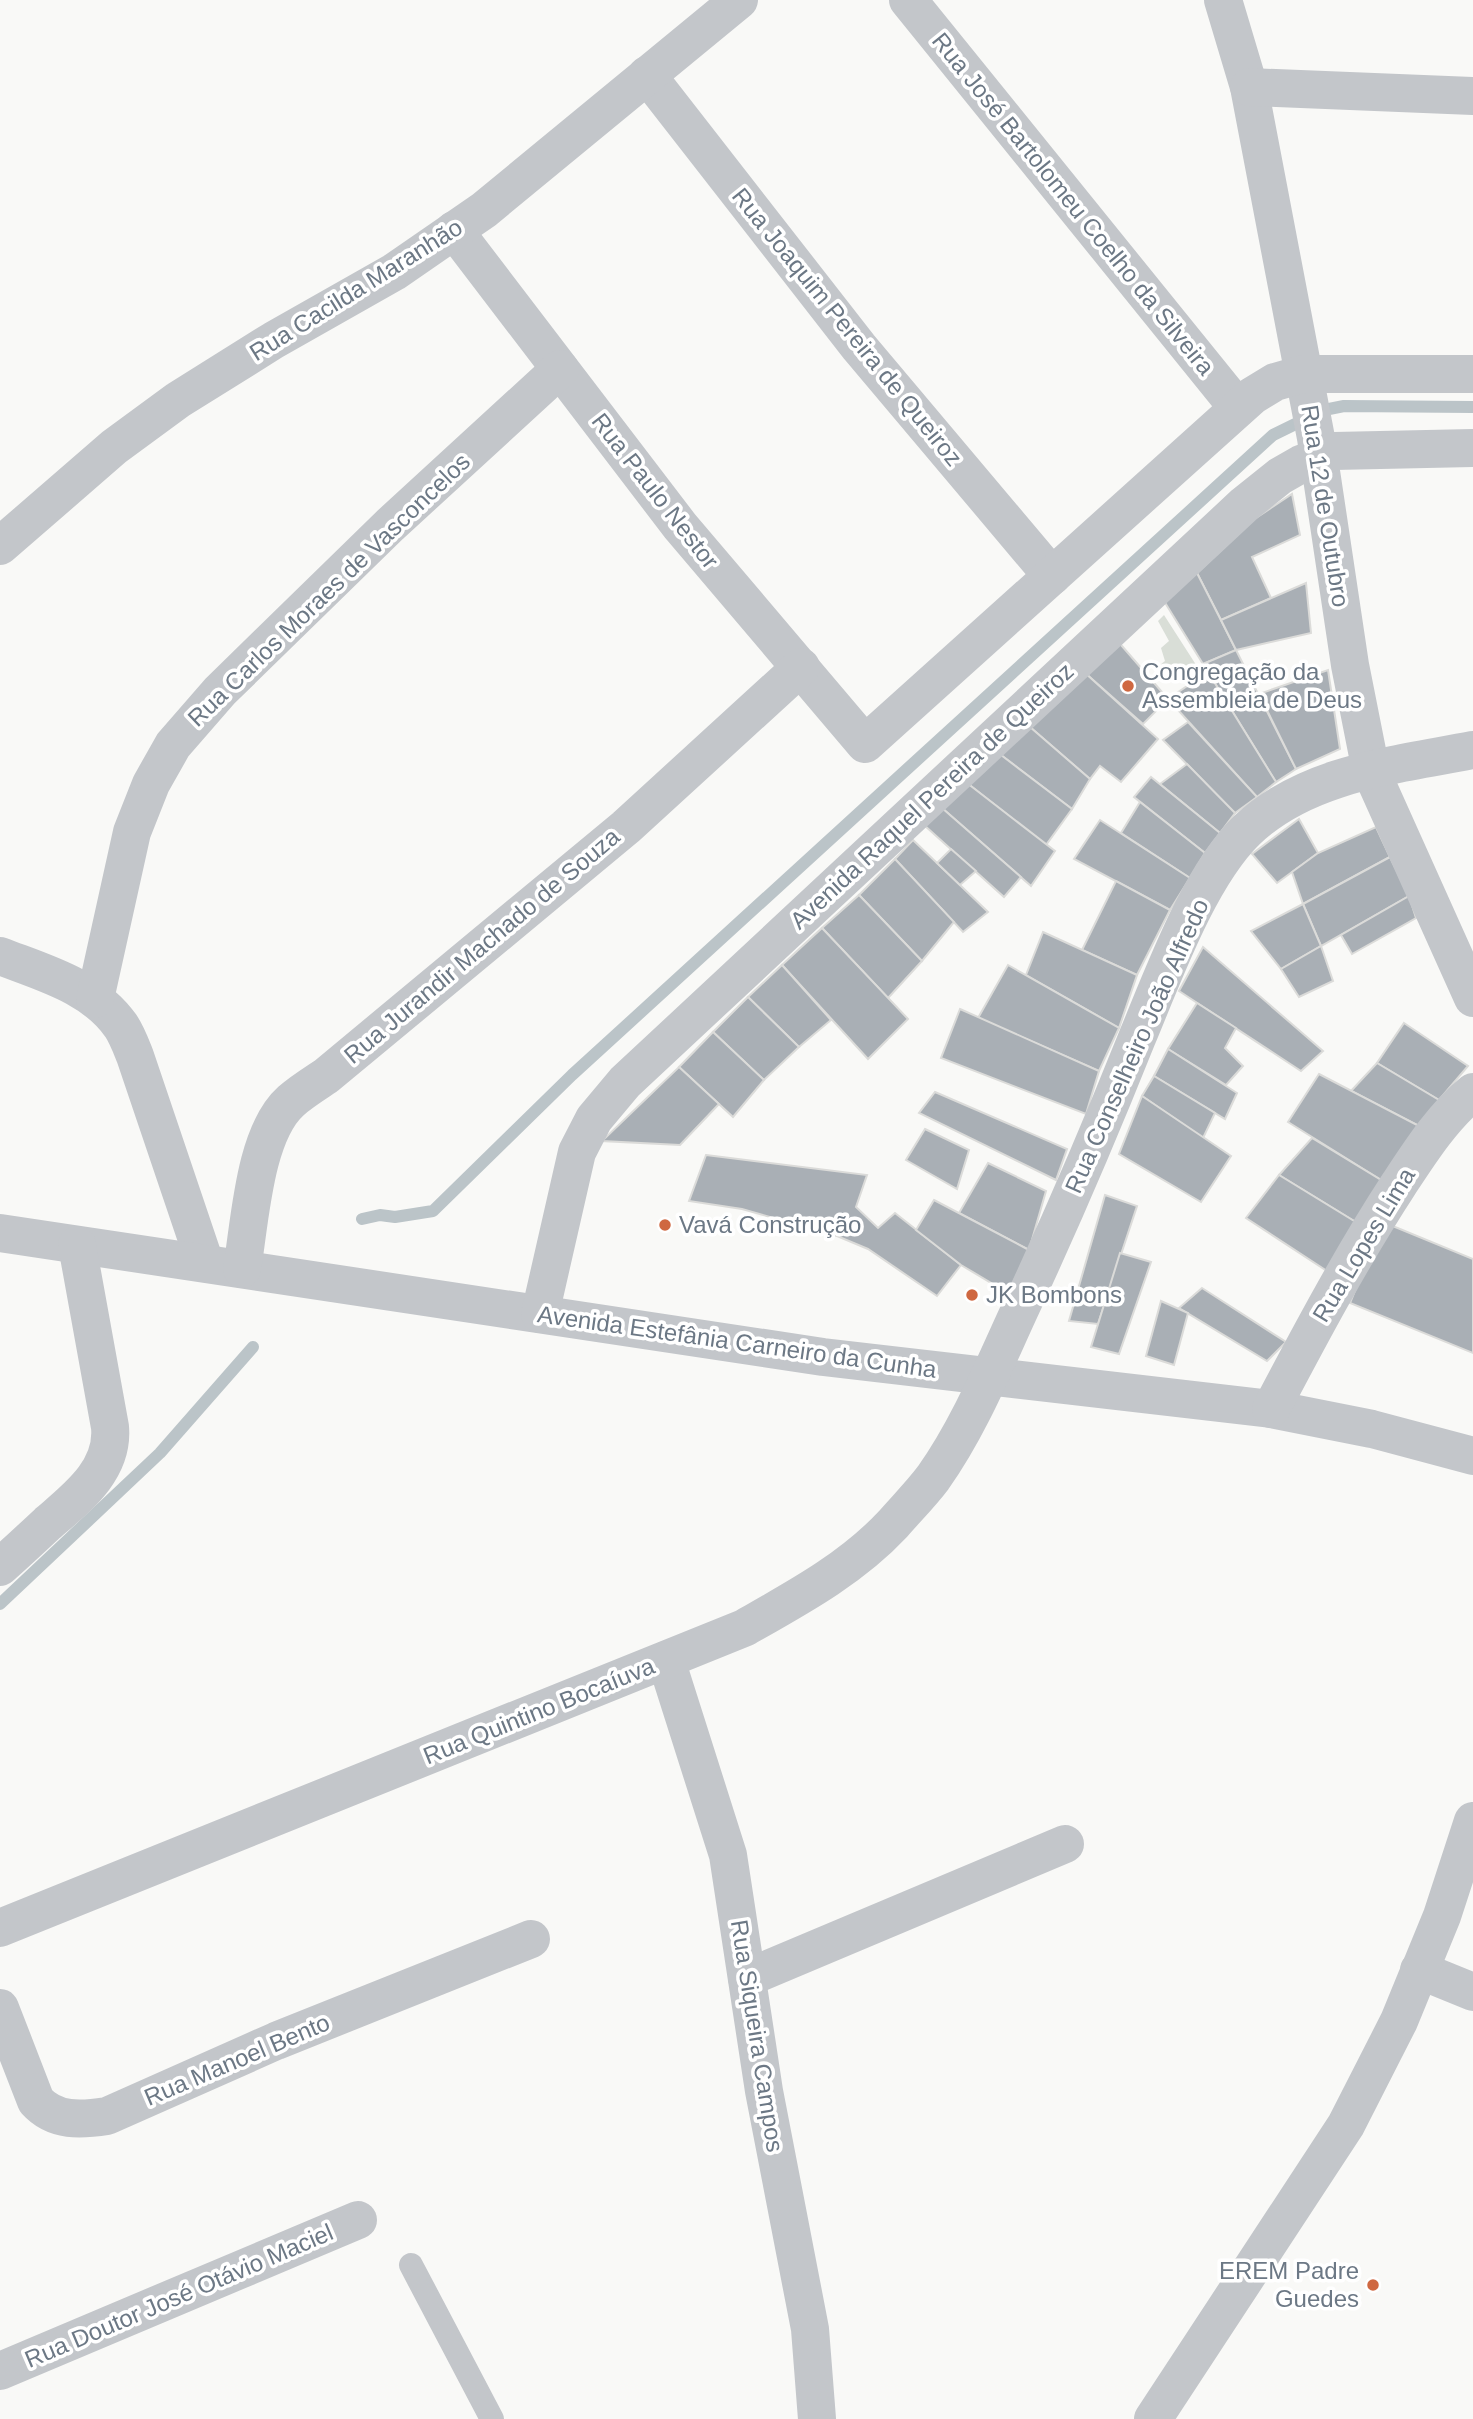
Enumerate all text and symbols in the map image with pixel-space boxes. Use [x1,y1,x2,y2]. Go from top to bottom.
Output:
street label: Rua José Bartolomeu Coelho da Silveira [927,27,1220,381]
street label: Rua Joaquim Pereira de Queiroz [727,182,968,471]
street label: Rua Cacilda Maranhão [244,213,467,366]
street label: Rua 12 de Outubro [1296,403,1355,609]
street label: Rua Paulo Nestor [586,408,724,574]
street label: Rua Carlos Moraes de Vasconcelos [182,448,475,732]
street label: Avenida Raquel Pereira de Queiroz [785,657,1079,934]
place label: Congregação da Assembleia de Deus [1142,658,1362,713]
marker: Congregação da Assembleia de Deus [1120,678,1136,694]
street label: Rua Jurandir Machado de Souza [339,822,625,1069]
street label: Rua Conselheiro João Alfredo [1059,895,1214,1197]
street label: Rua Lopes Lima [1307,1162,1420,1327]
place label: Vavá Construção [679,1211,861,1238]
marker: Vavá Construção [657,1217,673,1233]
place label: JK Bombons [986,1281,1122,1308]
marker: JK Bombons [964,1287,980,1303]
street label: Avenida Estefânia Carneiro da Cunha [536,1300,939,1383]
street label: Rua Quintino Bocaíuva [419,1652,659,1769]
street label: Rua Siqueira Campos [726,1918,789,2154]
street label: Rua Manoel Bento [140,2008,334,2111]
street label: Rua Doutor José Otávio Maciel [21,2218,337,2373]
place label: EREM Padre Guedes [1219,2257,1359,2312]
marker: EREM Padre Guedes [1365,2277,1381,2293]

